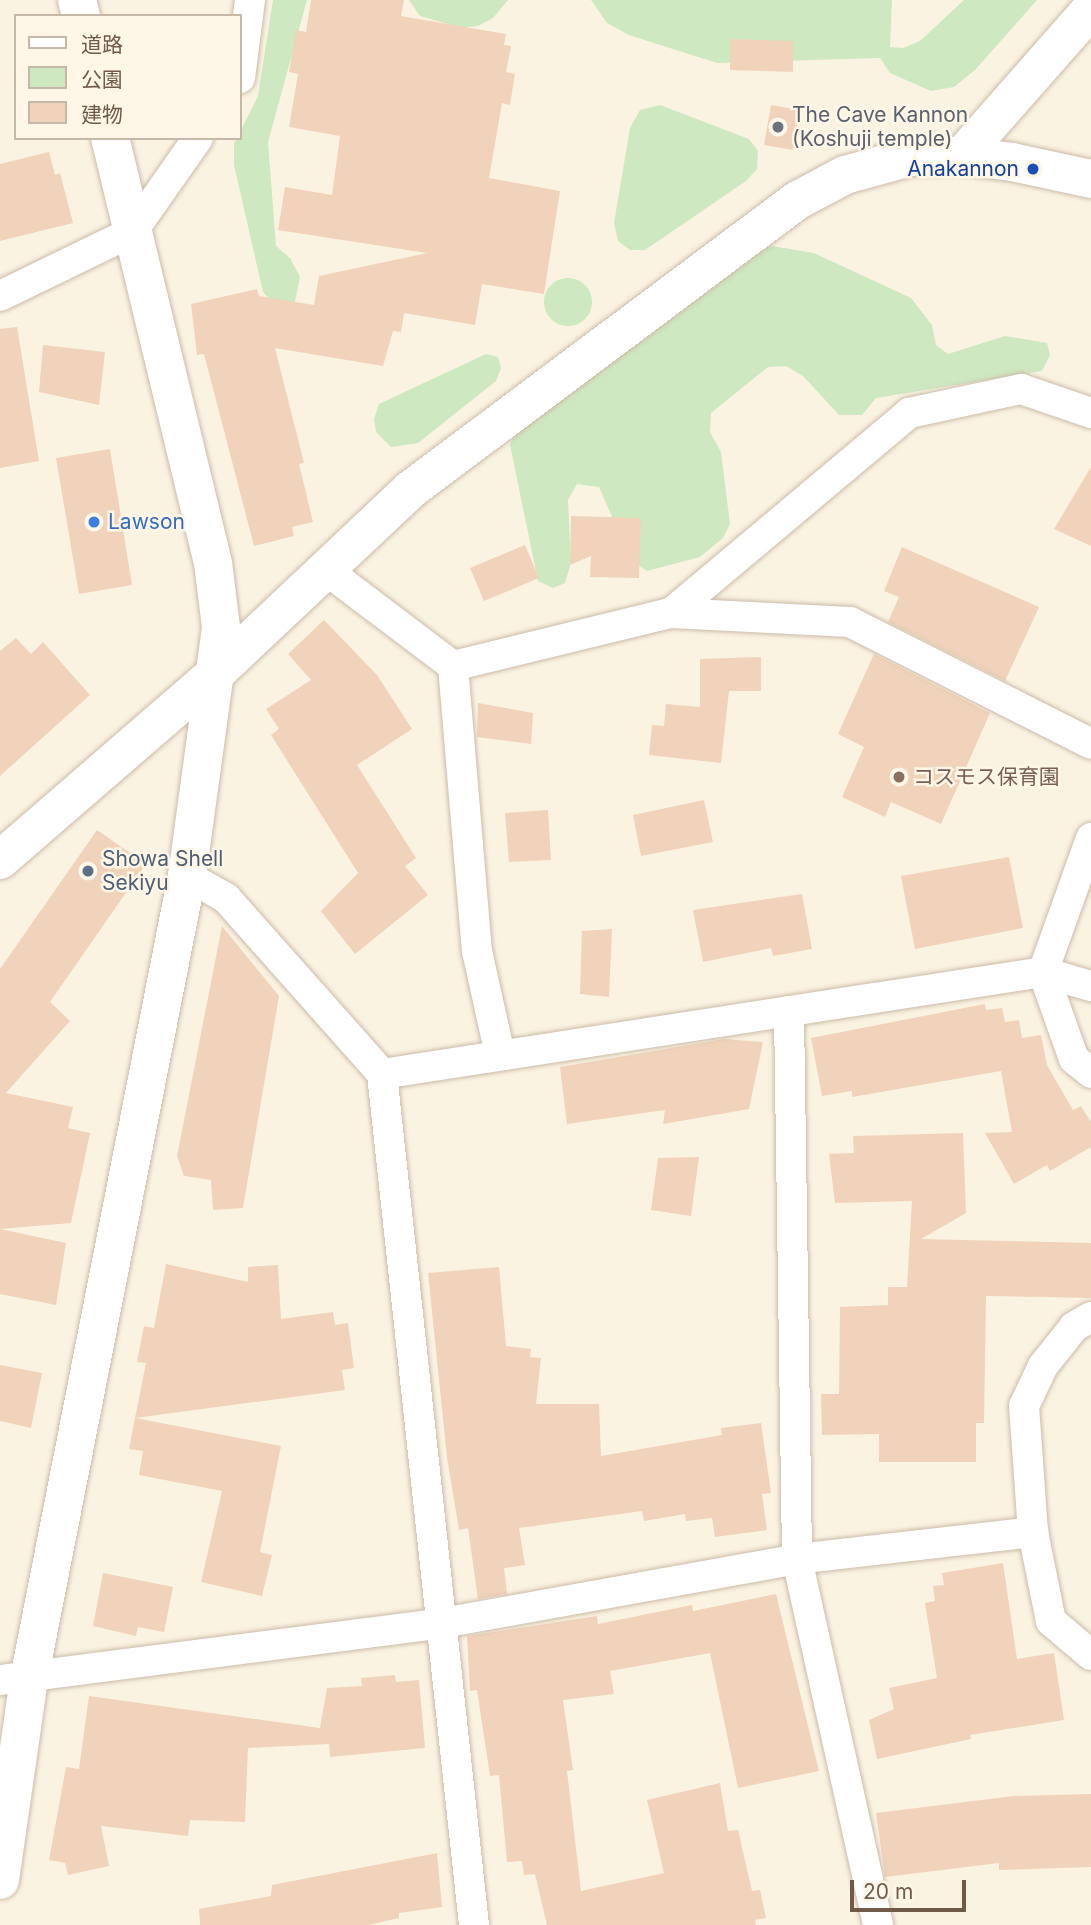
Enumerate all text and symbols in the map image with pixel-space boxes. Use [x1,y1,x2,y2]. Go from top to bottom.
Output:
legend [14,14,242,140]
text: 道路 [81,32,123,57]
text: 公園 [81,67,123,92]
text: 建物 [81,102,123,127]
place label: The Cave Kannon (Koshuji temple) [792,102,968,152]
marker: The Cave Kannon (Koshuji temple) [770,119,786,135]
place label: Anakannon [907,156,1019,182]
marker: Anakannon [1025,161,1041,177]
place label: Lawson [108,509,185,535]
marker: Lawson [86,514,102,530]
place label: コスモス保育園 [913,764,1060,790]
marker: コスモス保育園 [891,769,907,785]
place label: Showa Shell Sekiyu [102,846,223,896]
marker: Showa Shell Sekiyu [80,863,96,879]
scale bar [853,1866,968,1910]
text: 20 m [863,1879,913,1904]

